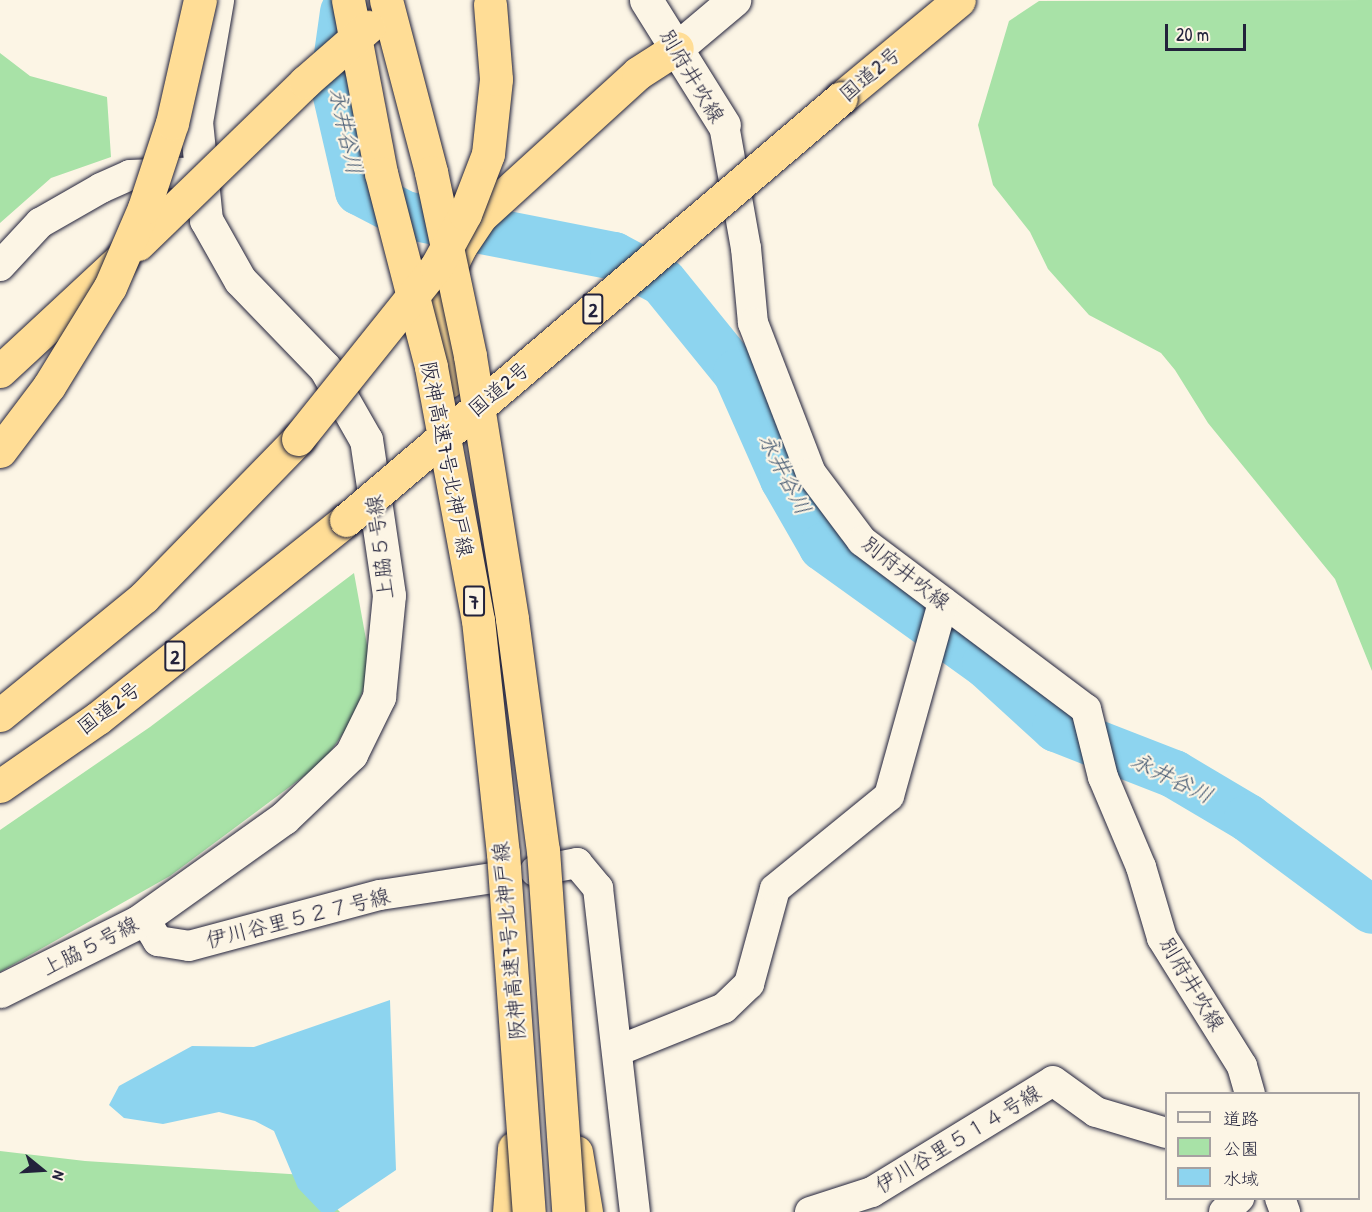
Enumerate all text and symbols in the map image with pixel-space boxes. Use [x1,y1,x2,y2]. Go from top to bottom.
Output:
scale bar [1168,12,1249,50]
text: 20 m [1176,22,1209,47]
street label: 別府井吹線 [654,25,730,127]
street label: 国道2号 [834,41,906,107]
water label: 永井谷川 [324,85,368,177]
road number: 2 [581,292,605,326]
street label: 国道2号 [463,356,535,422]
street label: 阪神高速7号北神戸線 [416,359,478,559]
water label: 永井谷川 [753,429,817,519]
street label: 上脇５号線 [361,493,399,601]
street label: 別府井吹線 [857,531,955,615]
road number: 7 [462,584,486,618]
road number: 2 [163,639,187,673]
street label: 国道2号 [72,676,146,740]
water label: 永井谷川 [1127,747,1217,809]
street label: 阪神高速7号北神戸線 [488,841,530,1041]
street label: 伊川谷里５２７号線 [203,883,393,953]
street label: 上脇５号線 [38,911,142,981]
street label: 別府井吹線 [1154,933,1230,1035]
street label: 伊川谷里５１４号線 [871,1080,1045,1198]
legend [1165,1092,1360,1200]
text: 道路 [1223,1106,1259,1131]
text: 公園 [1223,1136,1259,1161]
north arrow [12,1140,72,1200]
text: 水域 [1223,1166,1259,1191]
text: N [47,1168,71,1183]

